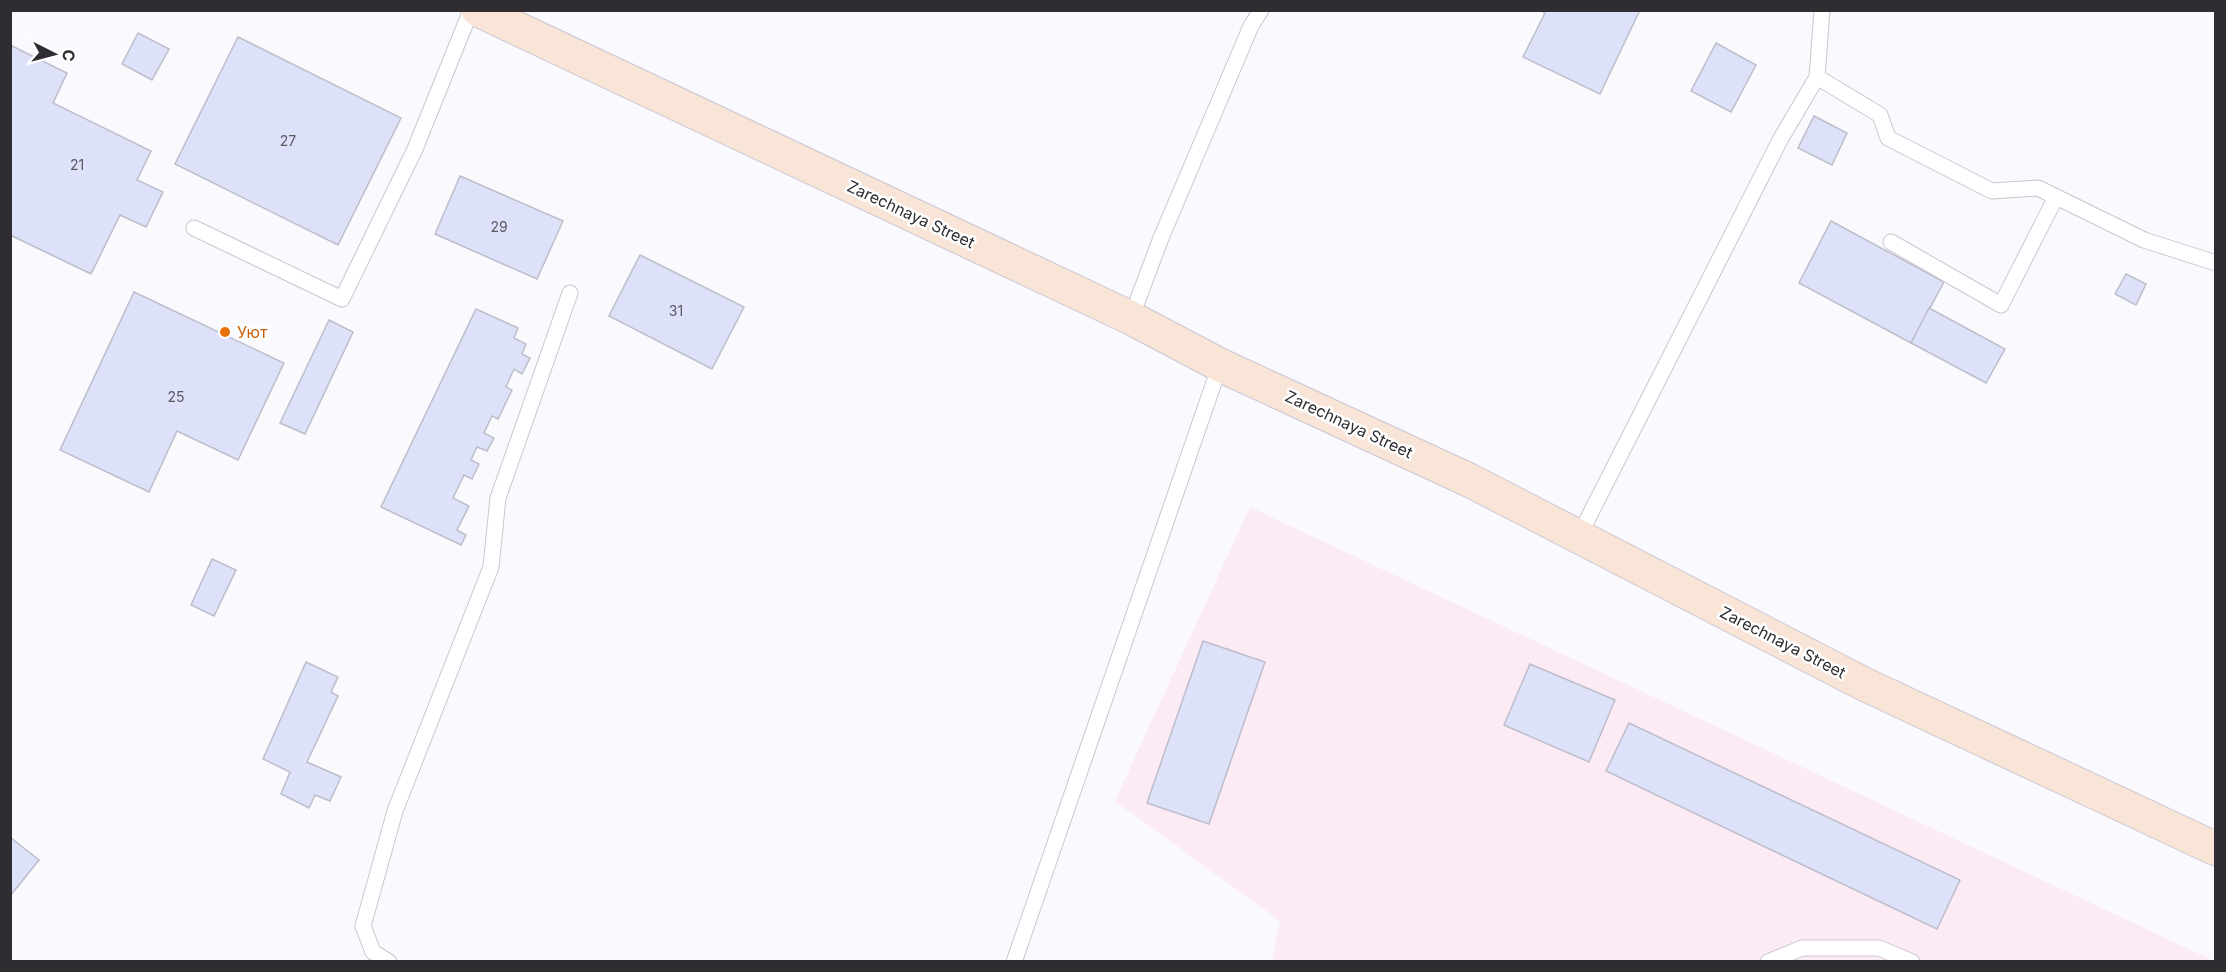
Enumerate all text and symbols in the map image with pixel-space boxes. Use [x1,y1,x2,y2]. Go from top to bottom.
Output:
north arrow [24,24,84,84]
text: С [58,49,79,63]
house number: 27 [280,132,296,149]
house number: 21 [70,156,84,173]
street label: Zarechnaya Street [844,176,978,252]
house number: 29 [490,218,508,235]
house number: 31 [669,302,683,319]
place label: Уют [237,322,268,342]
marker: Уют [218,325,232,339]
street label: Zarechnaya Street [1282,386,1416,462]
house number: 25 [167,388,185,405]
street label: Zarechnaya Street [1717,602,1849,682]

